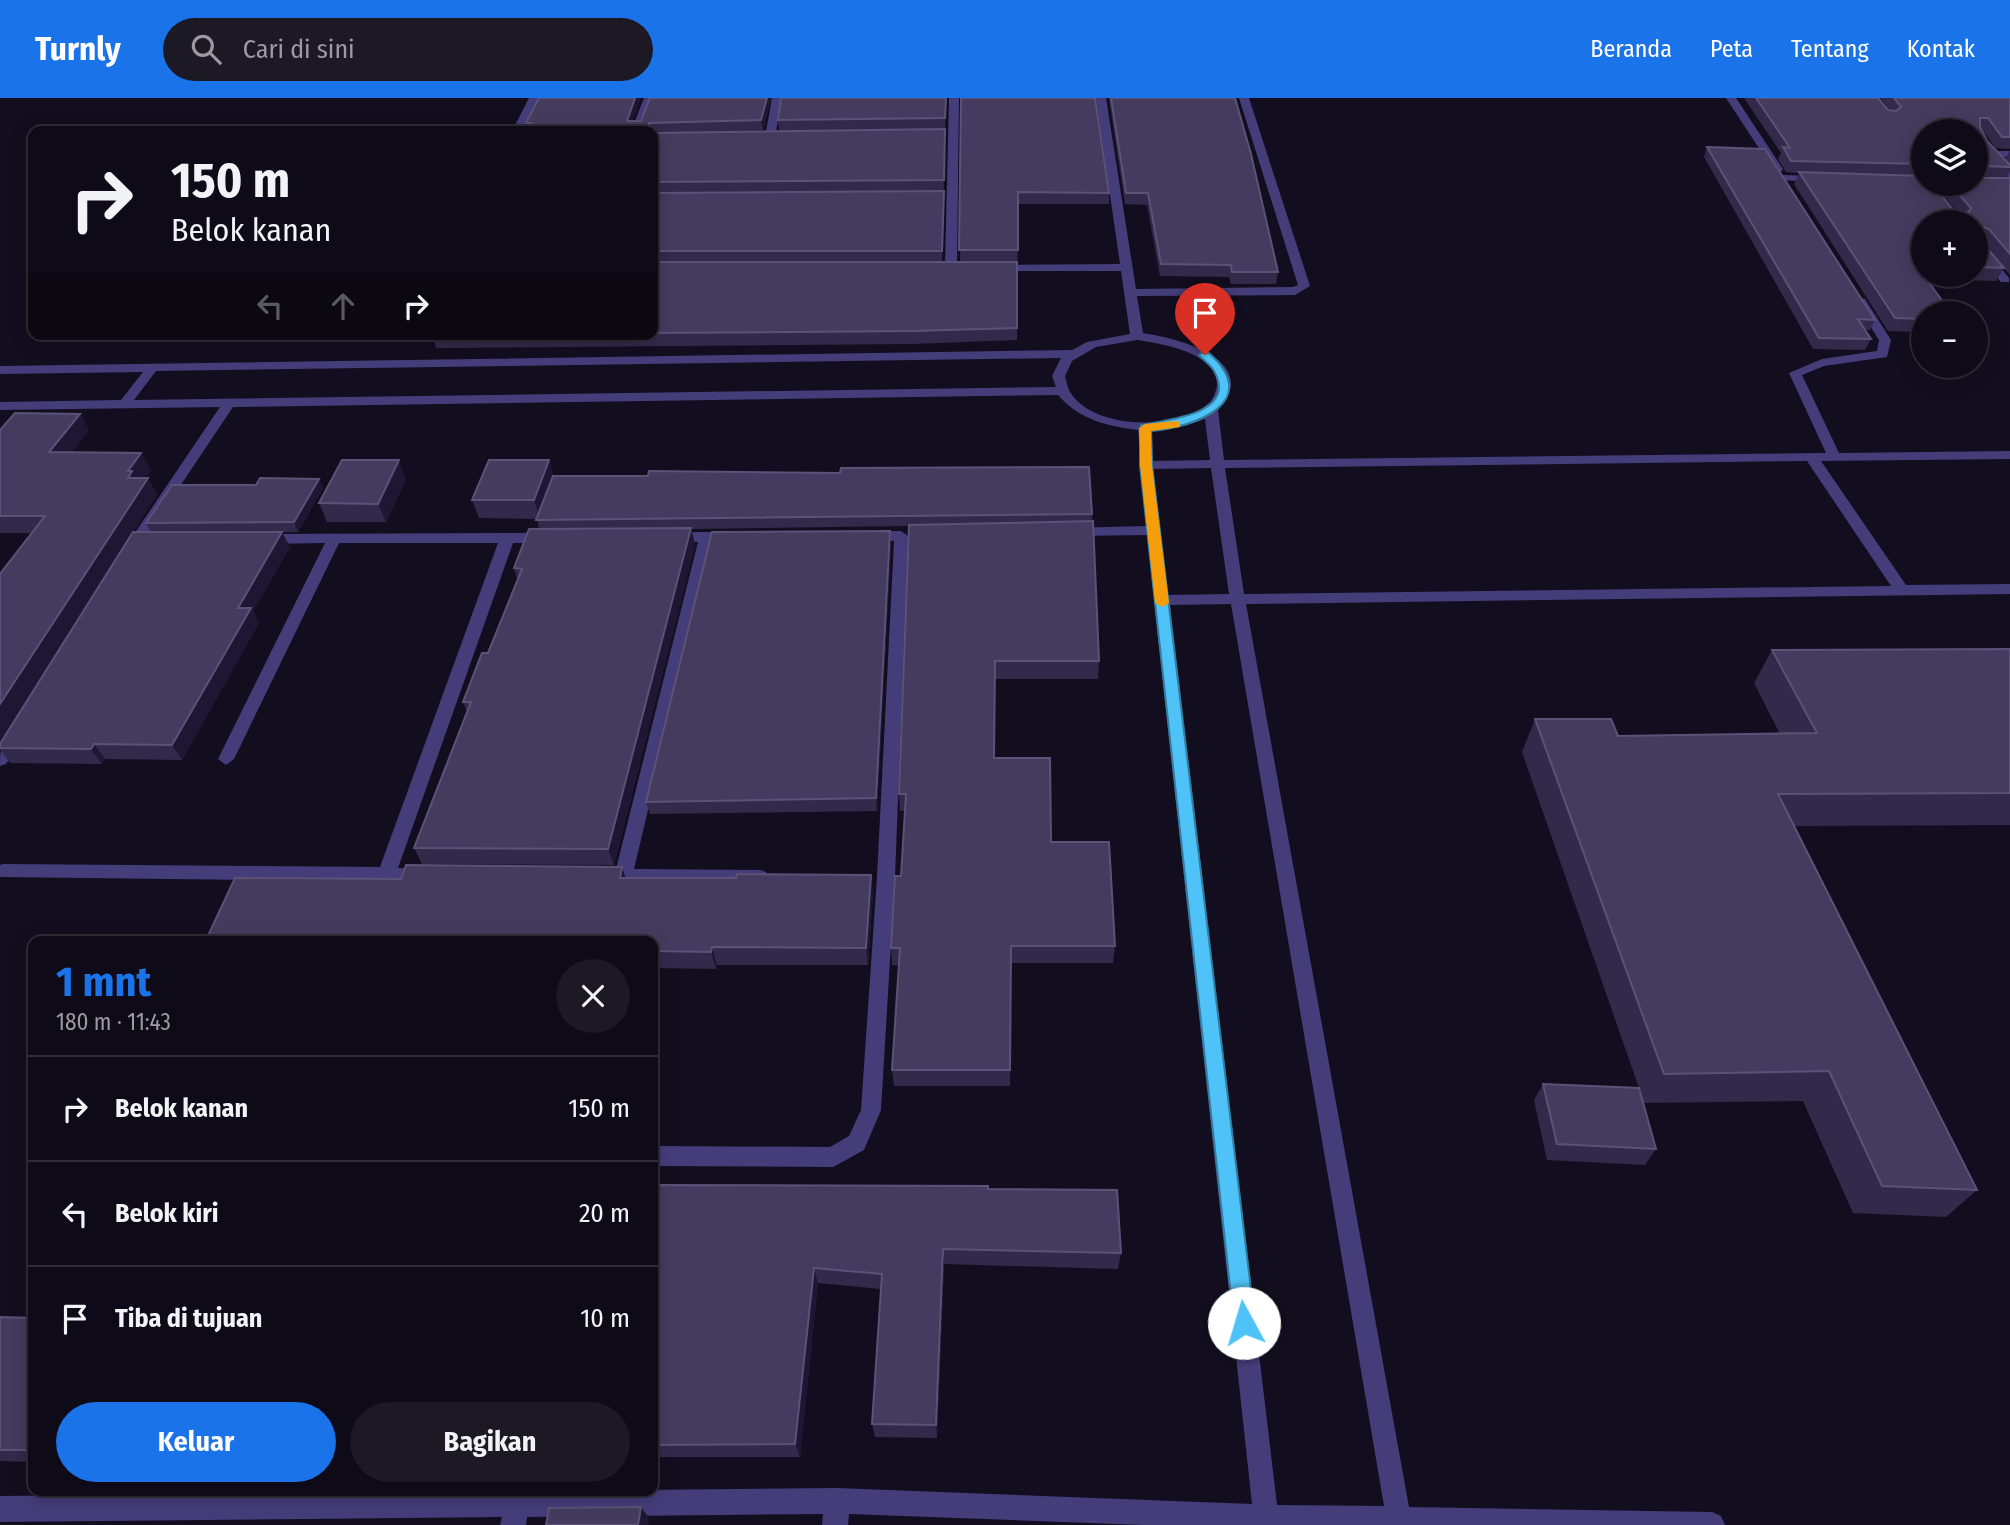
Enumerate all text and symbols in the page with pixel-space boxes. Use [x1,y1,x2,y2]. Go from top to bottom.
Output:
search box [163,18,653,81]
text: Turnly [35,29,121,69]
icon: search [187,30,225,68]
text: Cari di sini [243,34,355,65]
text: Beranda [1590,35,1672,63]
text: Peta [1710,35,1753,63]
text: Tentang [1791,35,1869,63]
text: Kontak [1907,35,1975,63]
map controls [1911,119,1988,378]
button: layers [1911,119,1988,196]
text: 150 m [171,151,290,210]
icon: right [56,154,147,245]
button: + [1911,210,1988,287]
text: Belok kanan [171,211,331,249]
pin [1175,283,1235,355]
icon: left [251,287,289,325]
icon: ahead [324,287,362,325]
icon: right [397,287,435,325]
icon: arrive [1186,294,1224,332]
button: − [1911,301,1988,378]
text: 1 mnt [56,957,151,1007]
button: close [556,959,630,1033]
text: 180 m · 11:43 [56,1008,171,1036]
icon: right [56,1090,94,1128]
text: Belok kanan [115,1093,248,1124]
text: 150 m [568,1093,630,1124]
icon: left [56,1195,94,1233]
text: Belok kiri [115,1198,218,1229]
text: 20 m [579,1198,630,1229]
position arrow [1207,1286,1281,1360]
icon: arrive [56,1300,94,1338]
text: Tiba di tujuan [115,1303,262,1334]
text: 10 m [580,1303,630,1334]
button: Keluar [56,1402,336,1482]
button: Bagikan [350,1402,630,1482]

